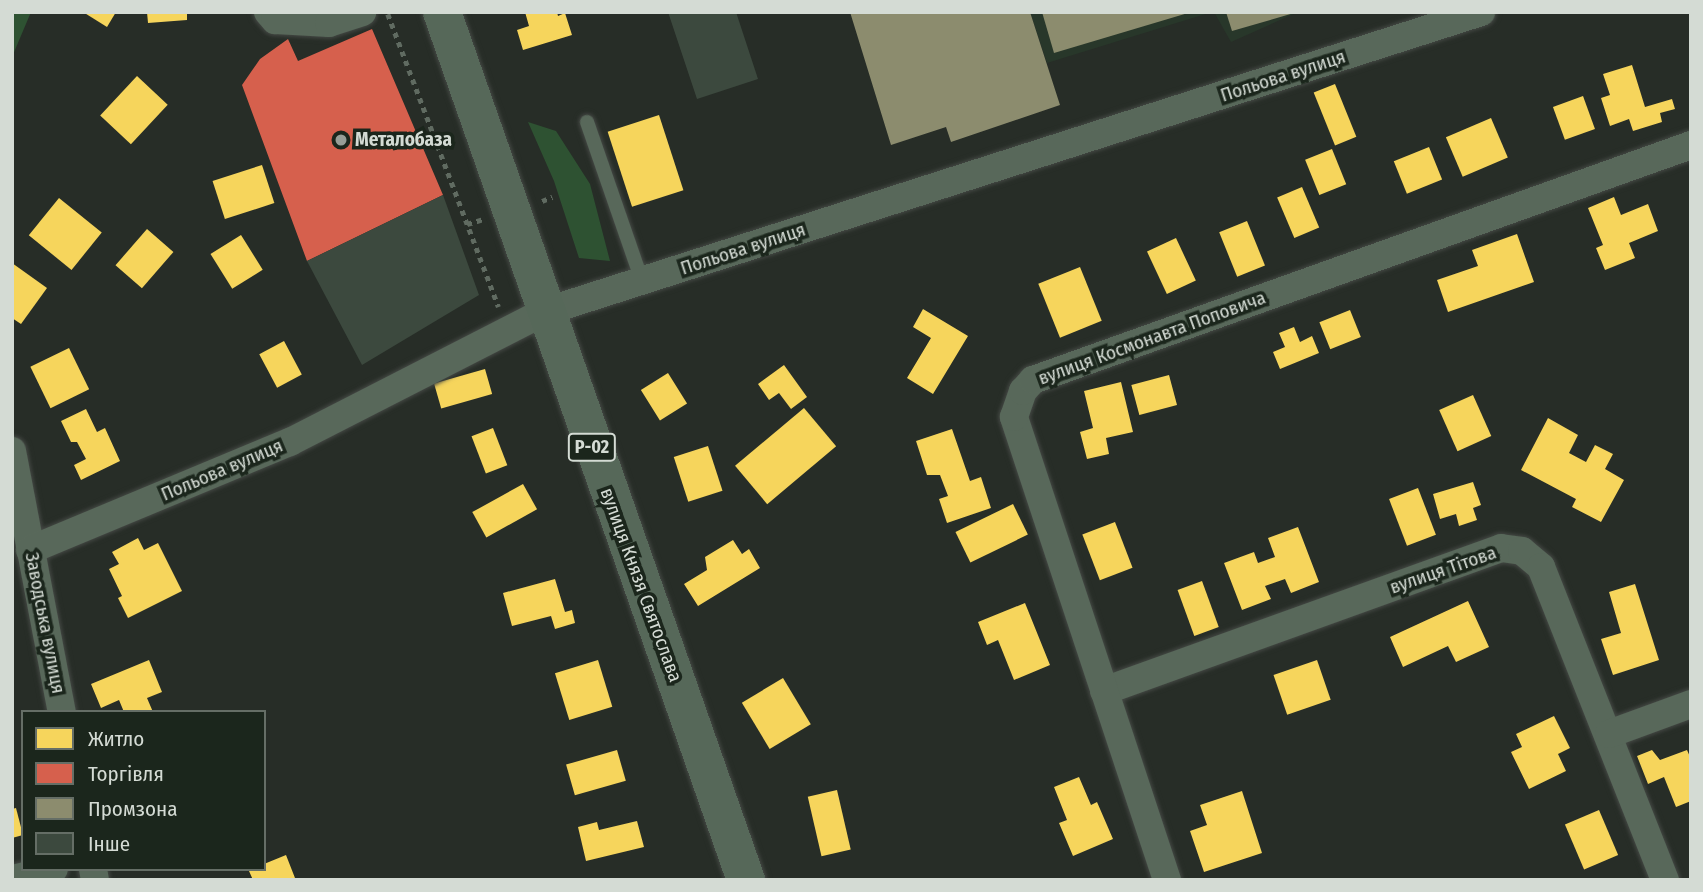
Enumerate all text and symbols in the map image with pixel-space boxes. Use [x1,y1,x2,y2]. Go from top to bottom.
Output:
street label: Польова вулиця [1218,45,1348,107]
place label: Металобаза [355,129,452,151]
marker: Металобаза [333,132,349,148]
street label: Польова вулиця [678,218,808,280]
street label: вулиця Космонавта Поповича [1035,286,1269,390]
road number: Р-02 [568,432,616,462]
street label: Польова вулиця [158,434,286,506]
street label: вулиця Князя Святослава [595,485,687,685]
street label: вулиця Тітова [1387,541,1499,599]
street label: Заводська вулиця [20,550,70,696]
legend [21,710,266,871]
text: Житло [88,726,144,752]
text: Торгівля [88,761,164,787]
text: Промзона [88,796,177,822]
text: Інше [88,831,130,857]

